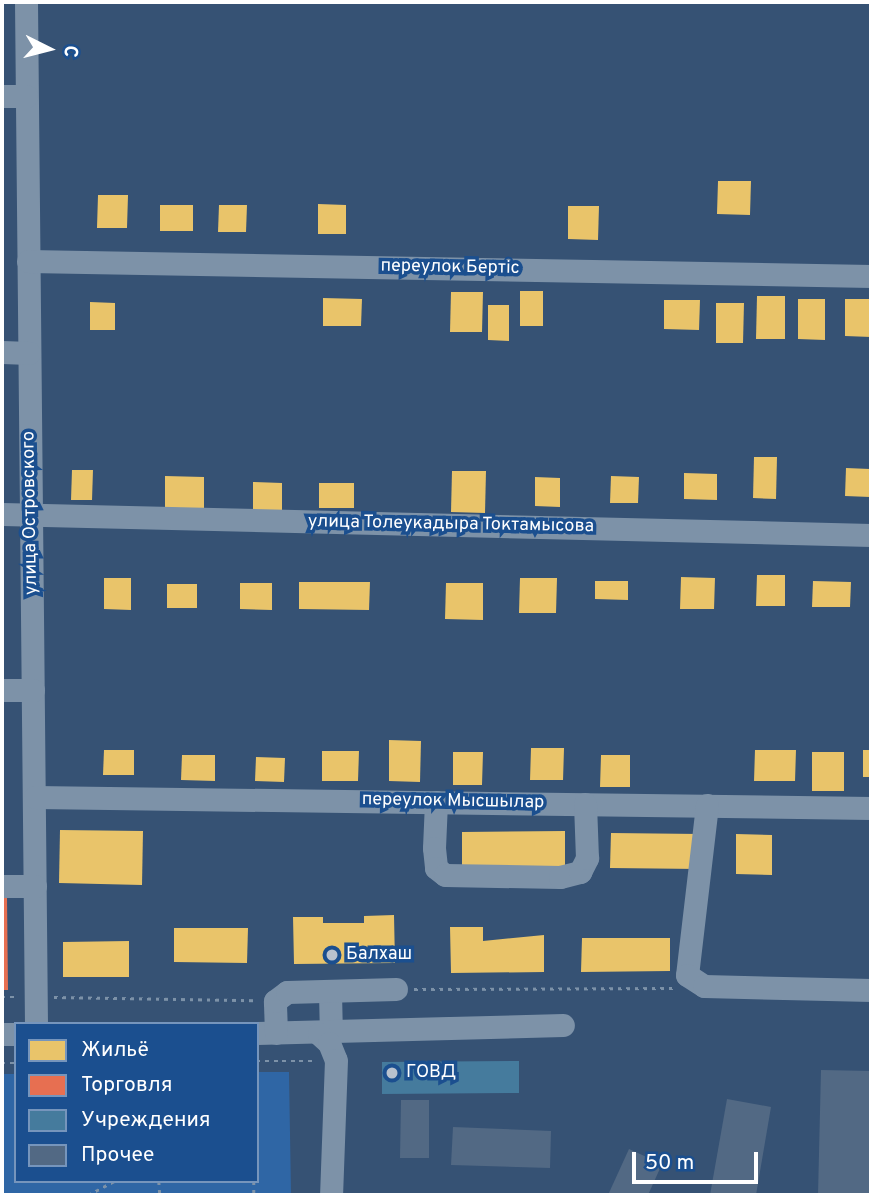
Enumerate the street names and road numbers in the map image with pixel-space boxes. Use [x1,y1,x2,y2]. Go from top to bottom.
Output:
street label: переулок Бертіс [380,256,520,280]
street label: улица Островского [19,431,43,595]
street label: улица Толеукадыра Токтамысова [307,512,595,538]
street label: переулок Мысшылар [362,790,544,814]

